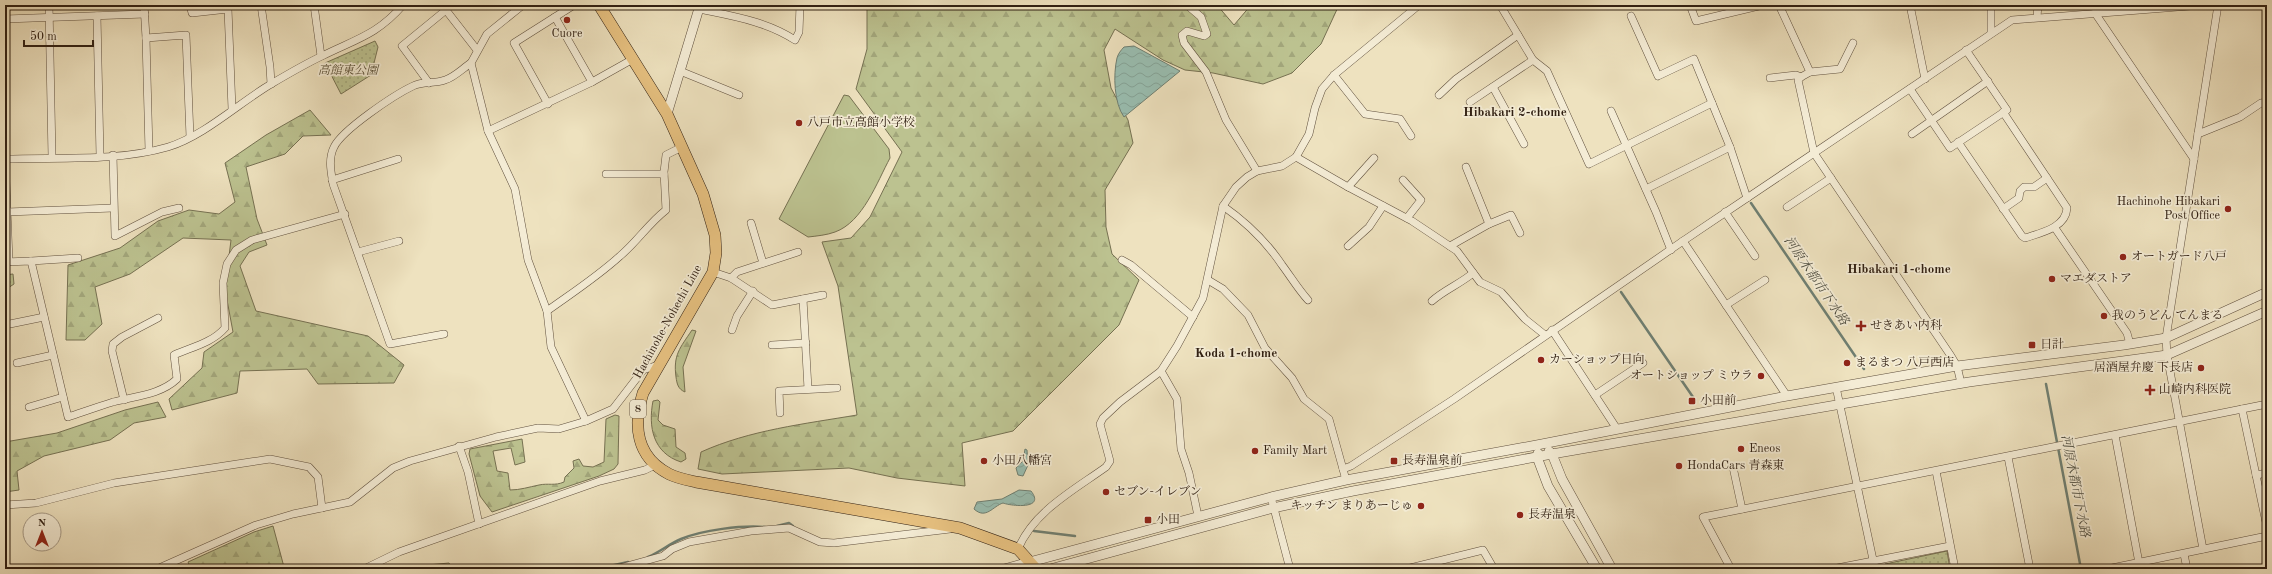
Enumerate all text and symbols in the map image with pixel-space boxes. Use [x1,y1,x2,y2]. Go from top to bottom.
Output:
marker: Cuore [562,15,572,25]
scale bar [24,22,93,48]
place label: Cuore [552,28,583,40]
text: 50 m [30,30,57,43]
park label: 高館東公園 [318,63,380,77]
district label: Hibakari 2-chome [1463,106,1567,119]
place label: 八戸市立高館小学校 [807,115,915,129]
marker: 八戸市立高館小学校 [794,118,804,128]
place label: Hachinohe Hibakari Post Office [2117,196,2220,222]
marker: Hachinohe Hibakari Post Office [2223,204,2233,214]
water label: 河原木都市下水路 [1782,234,1852,329]
place label: オートガード八戸 [2131,250,2227,263]
marker: オートガード八戸 [2118,252,2128,262]
street label: Hachinohe-Nohechi Line [632,263,705,381]
district label: Hibakari 1-chome [1847,263,1951,276]
place label: マエダストア [2060,272,2132,285]
marker: マエダストア [2047,274,2057,284]
place label: 我のうどん てんまる [2112,309,2223,322]
marker: 我のうどん てんまる [2099,311,2109,321]
place label: せきあい内科 [1870,318,1942,332]
marker: せきあい内科 [1855,320,1867,332]
place label: 日計 [2040,337,2064,351]
marker: 日計 [2027,340,2037,350]
district label: Koda 1-chome [1195,347,1277,360]
place label: カーショップ日向 [1549,352,1645,366]
marker: カーショップ日向 [1536,355,1546,365]
place label: まるまつ 八戸西店 [1855,355,1954,369]
marker: まるまつ 八戸西店 [1842,358,1852,368]
place label: 居酒屋弁慶 下長店 [2094,360,2193,374]
marker: 居酒屋弁慶 下長店 [2196,363,2206,373]
place label: オートショップ ミウラ [1630,369,1753,382]
marker: オートショップ ミウラ [1756,371,1766,381]
place label: 山崎内科医院 [2159,382,2231,396]
marker: 山崎内科医院 [2144,384,2156,396]
place label: 小田前 [1700,393,1736,407]
marker: 小田前 [1687,396,1697,406]
road number: 8 [630,400,646,418]
water label: 河原木都市下水路 [2059,434,2092,539]
place label: Eneos [1749,443,1780,455]
marker: Eneos [1736,444,1746,454]
place label: Family Mart [1263,445,1327,457]
marker: Family Mart [1250,446,1260,456]
place label: 小田八幡宮 [992,453,1052,467]
place label: 長寿温泉前 [1402,453,1462,467]
marker: 小田八幡宮 [979,456,989,466]
marker: 長寿温泉前 [1389,456,1399,466]
place label: HondaCars 青森東 [1687,458,1785,472]
marker: HondaCars 青森東 [1674,461,1684,471]
place label: セブン-イレブン [1114,485,1201,498]
marker: セブン-イレブン [1101,487,1111,497]
place label: キッチン まりあーじゅ [1290,499,1413,512]
marker: キッチン まりあーじゅ [1416,501,1426,511]
place label: 長寿温泉 [1528,507,1576,521]
marker: 長寿温泉 [1515,510,1525,520]
north arrow [22,512,62,552]
place label: 小田 [1156,513,1180,526]
marker: 小田 [1143,515,1153,525]
text: N [38,518,47,529]

